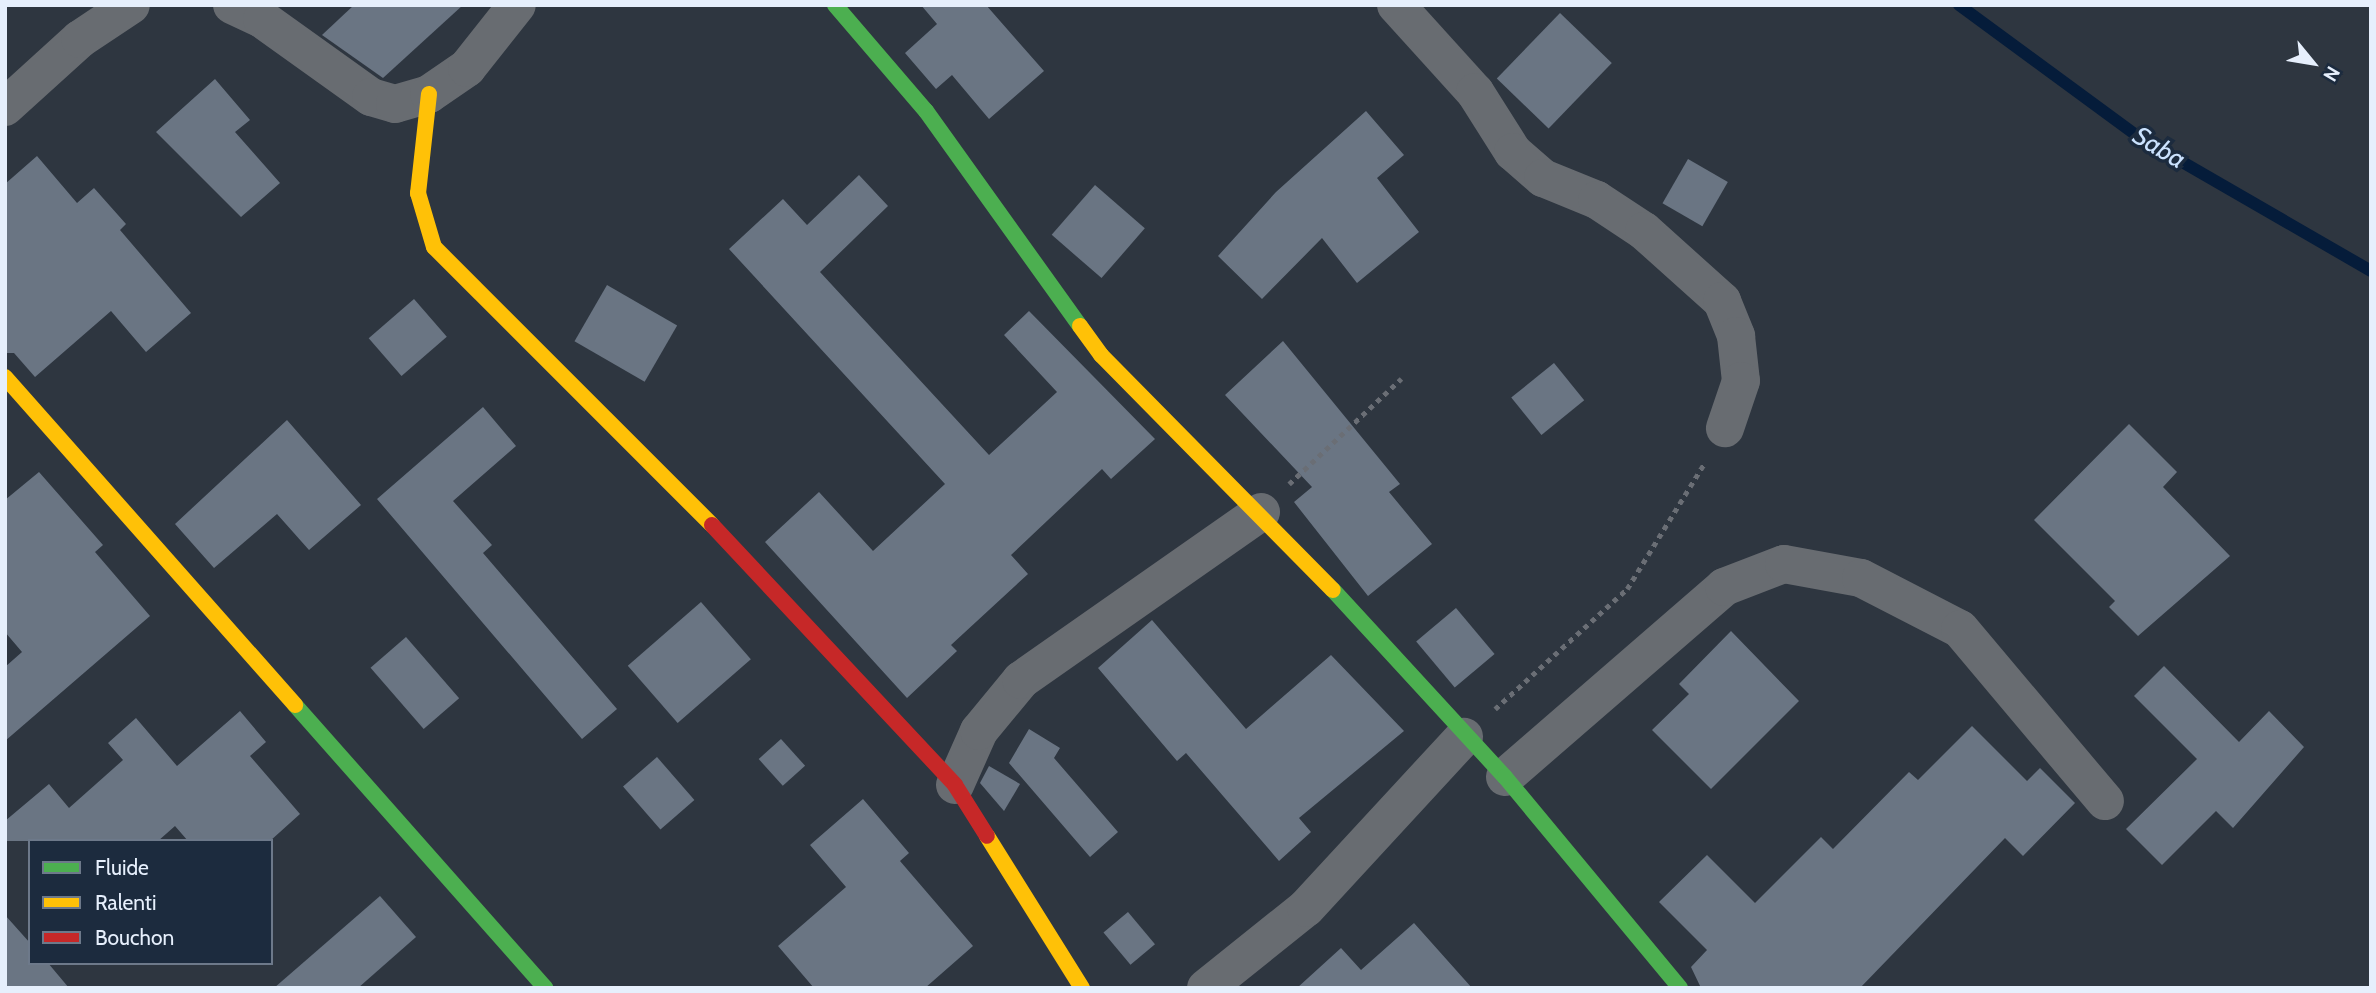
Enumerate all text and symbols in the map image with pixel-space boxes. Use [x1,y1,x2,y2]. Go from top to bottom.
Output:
north arrow [2278,28,2348,98]
text: N [2318,62,2345,85]
water label: Saba [2127,120,2191,176]
legend [28,839,273,965]
text: Fluide [95,855,149,880]
text: Ralenti [95,890,156,915]
text: Bouchon [95,925,174,950]

